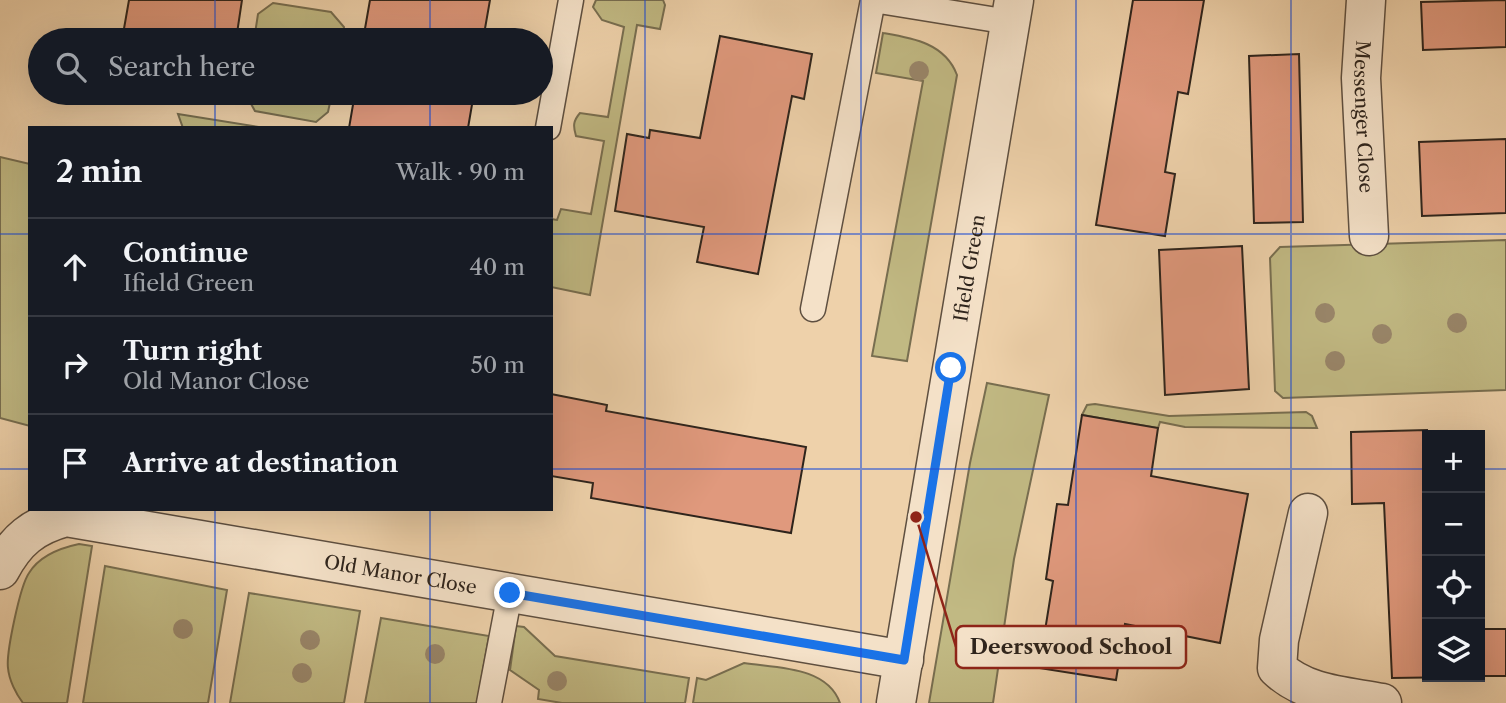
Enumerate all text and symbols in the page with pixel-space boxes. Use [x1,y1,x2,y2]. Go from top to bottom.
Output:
search box [28,28,553,105]
street label: Messenger Close [1349,40,1378,194]
icon: search [52,48,90,86]
text: Search here [108,51,255,83]
text: 2 min [56,153,142,190]
text: Walk · 90 m [396,158,525,186]
street label: Ifield Green [949,213,990,324]
text: Continue [123,237,248,269]
icon: ahead [56,248,94,286]
text: 40 m [470,253,525,281]
text: Ifield Green [123,269,254,297]
text: Turn right [123,335,262,367]
icon: right [56,346,94,384]
text: 50 m [470,351,525,379]
route start [935,352,966,383]
text: Old Manor Close [123,367,310,395]
map controls [1422,430,1485,682]
button: + [1422,430,1485,493]
icon: arrive [56,444,94,482]
text: Arrive at destination [123,447,398,479]
button: − [1422,493,1485,556]
street label: Old Manor Close [323,550,478,599]
button: locate [1422,556,1485,619]
route end [494,577,525,608]
button: layers [1422,619,1485,682]
callout: Deerswood School [956,626,1186,668]
text: Deerswood School [970,634,1172,659]

